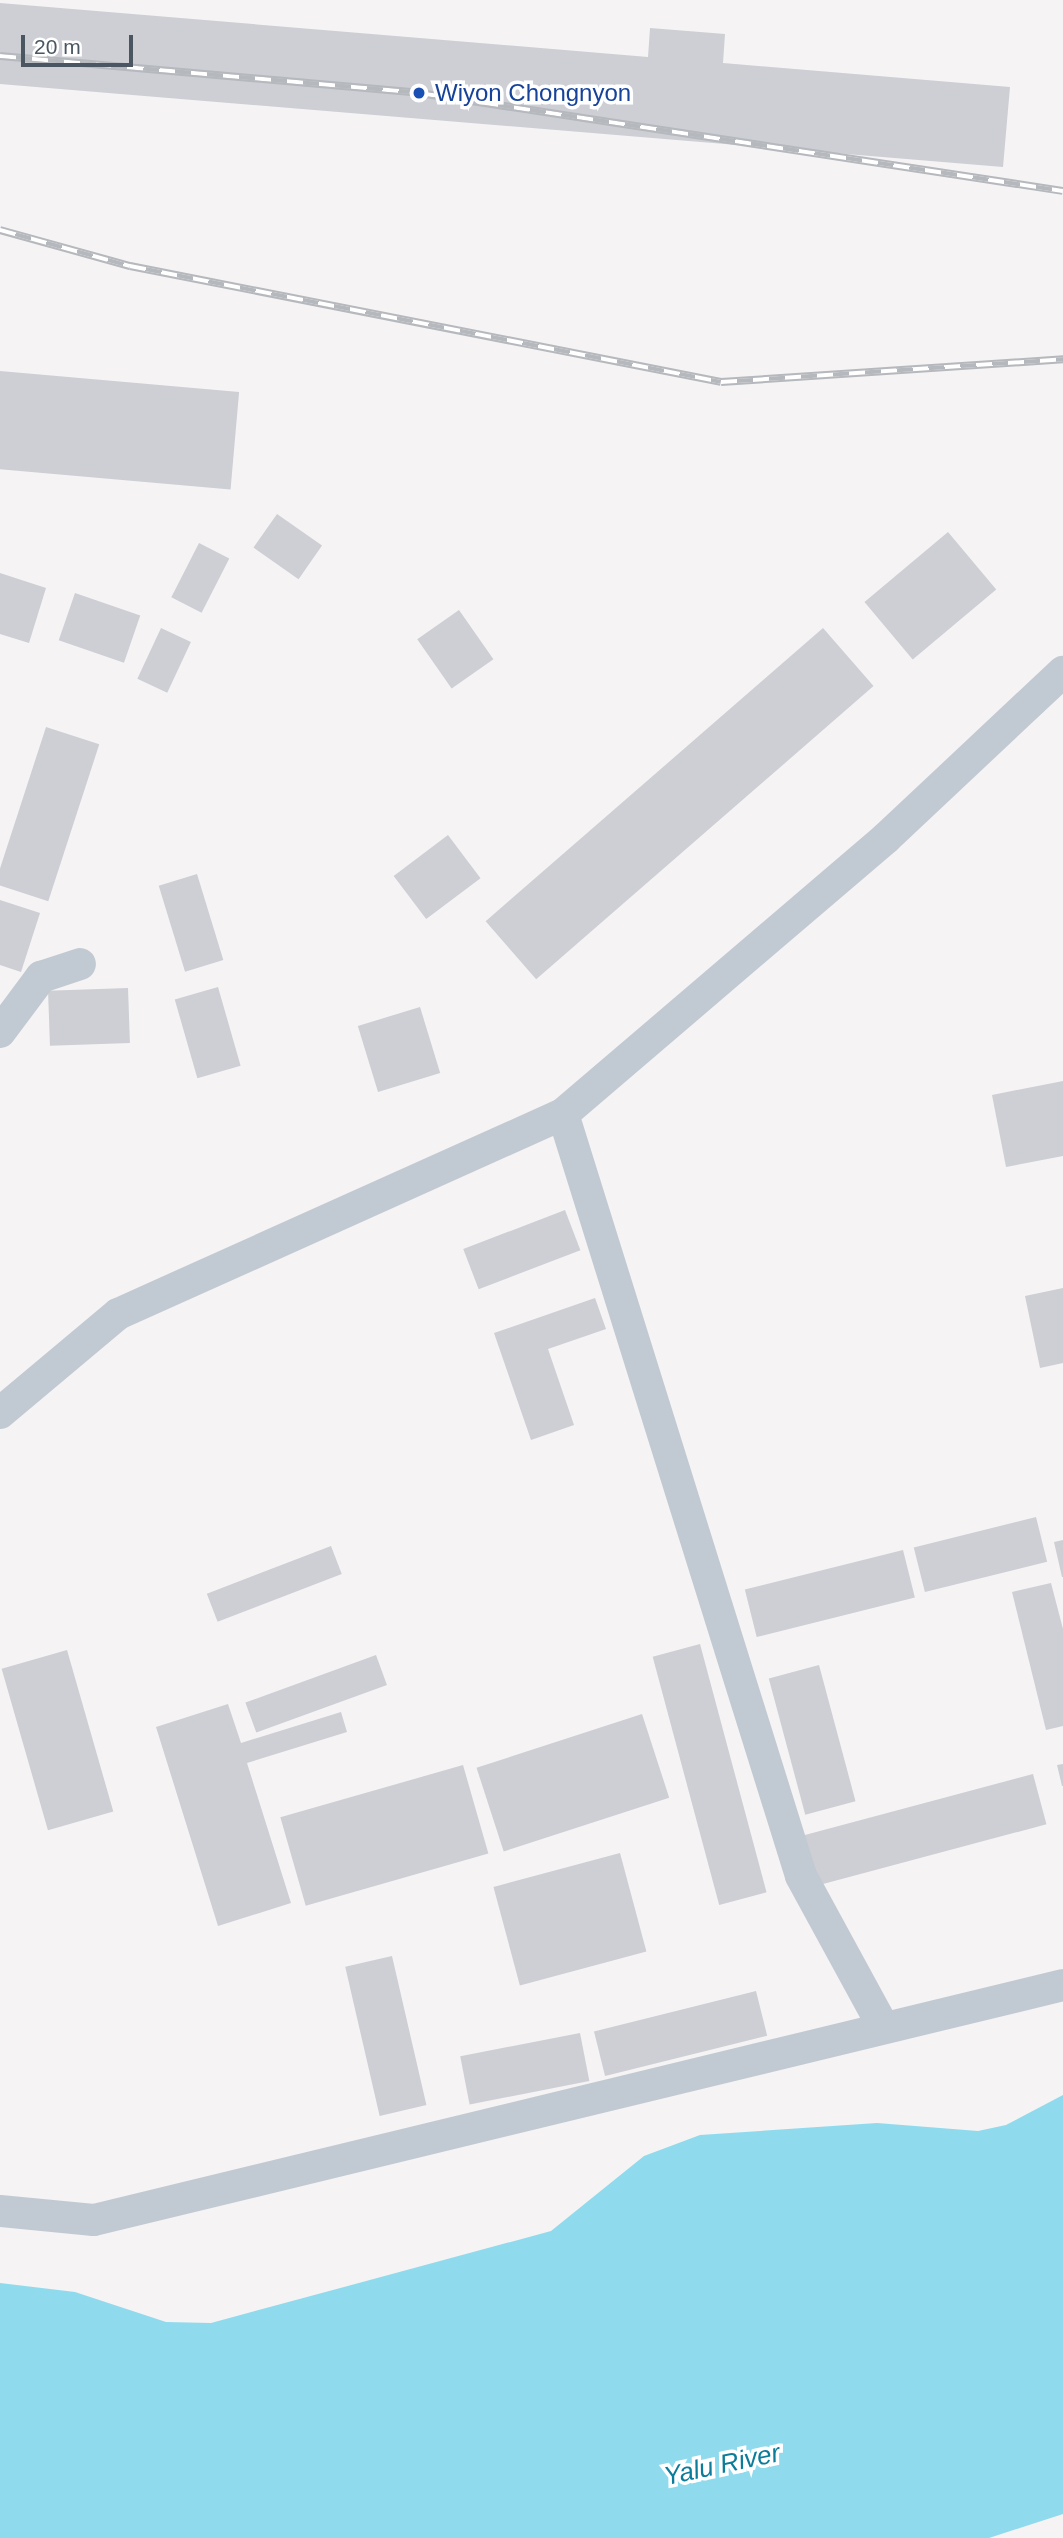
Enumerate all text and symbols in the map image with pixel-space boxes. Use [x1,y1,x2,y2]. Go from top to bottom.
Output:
scale bar [24,21,136,65]
text: 20 m [34,35,81,58]
place label: Wiyon Chongnyon [435,79,631,107]
marker: Wiyon Chongnyon [409,83,429,103]
water label: Yalu River [661,2437,783,2493]

